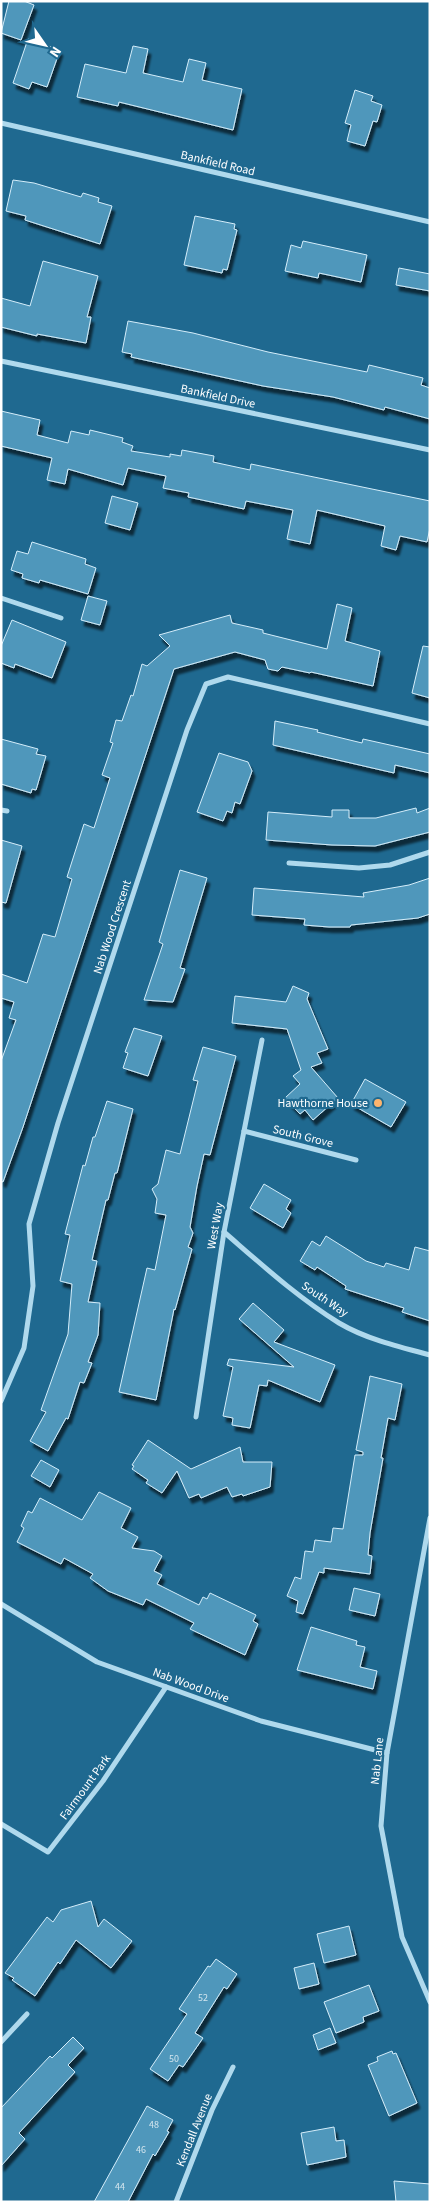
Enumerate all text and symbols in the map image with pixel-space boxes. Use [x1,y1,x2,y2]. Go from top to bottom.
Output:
north arrow [20,20,70,70]
text: N [44,42,66,61]
street label: Bankfield Road [179,147,257,180]
street label: Bankfield Drive [179,380,257,413]
street label: Nab Wood Crescent [89,878,136,976]
place label: Hawthorne House [277,1095,368,1112]
marker: Hawthorne House [372,1097,384,1109]
street label: South Grove [271,1121,335,1152]
street label: West Way [203,1201,228,1251]
street label: South Way [298,1277,352,1322]
street label: Nab Wood Drive [150,1664,232,1707]
street label: Nab Lane [367,1737,388,1785]
street label: Fairmount Park [56,1751,115,1823]
house number: 52 [198,1991,208,2005]
house number: 50 [169,2052,179,2066]
street label: Kendall Avenue [172,2091,217,2169]
house number: 48 [149,2118,159,2132]
house number: 46 [136,2143,146,2157]
house number: 44 [115,2180,125,2194]

